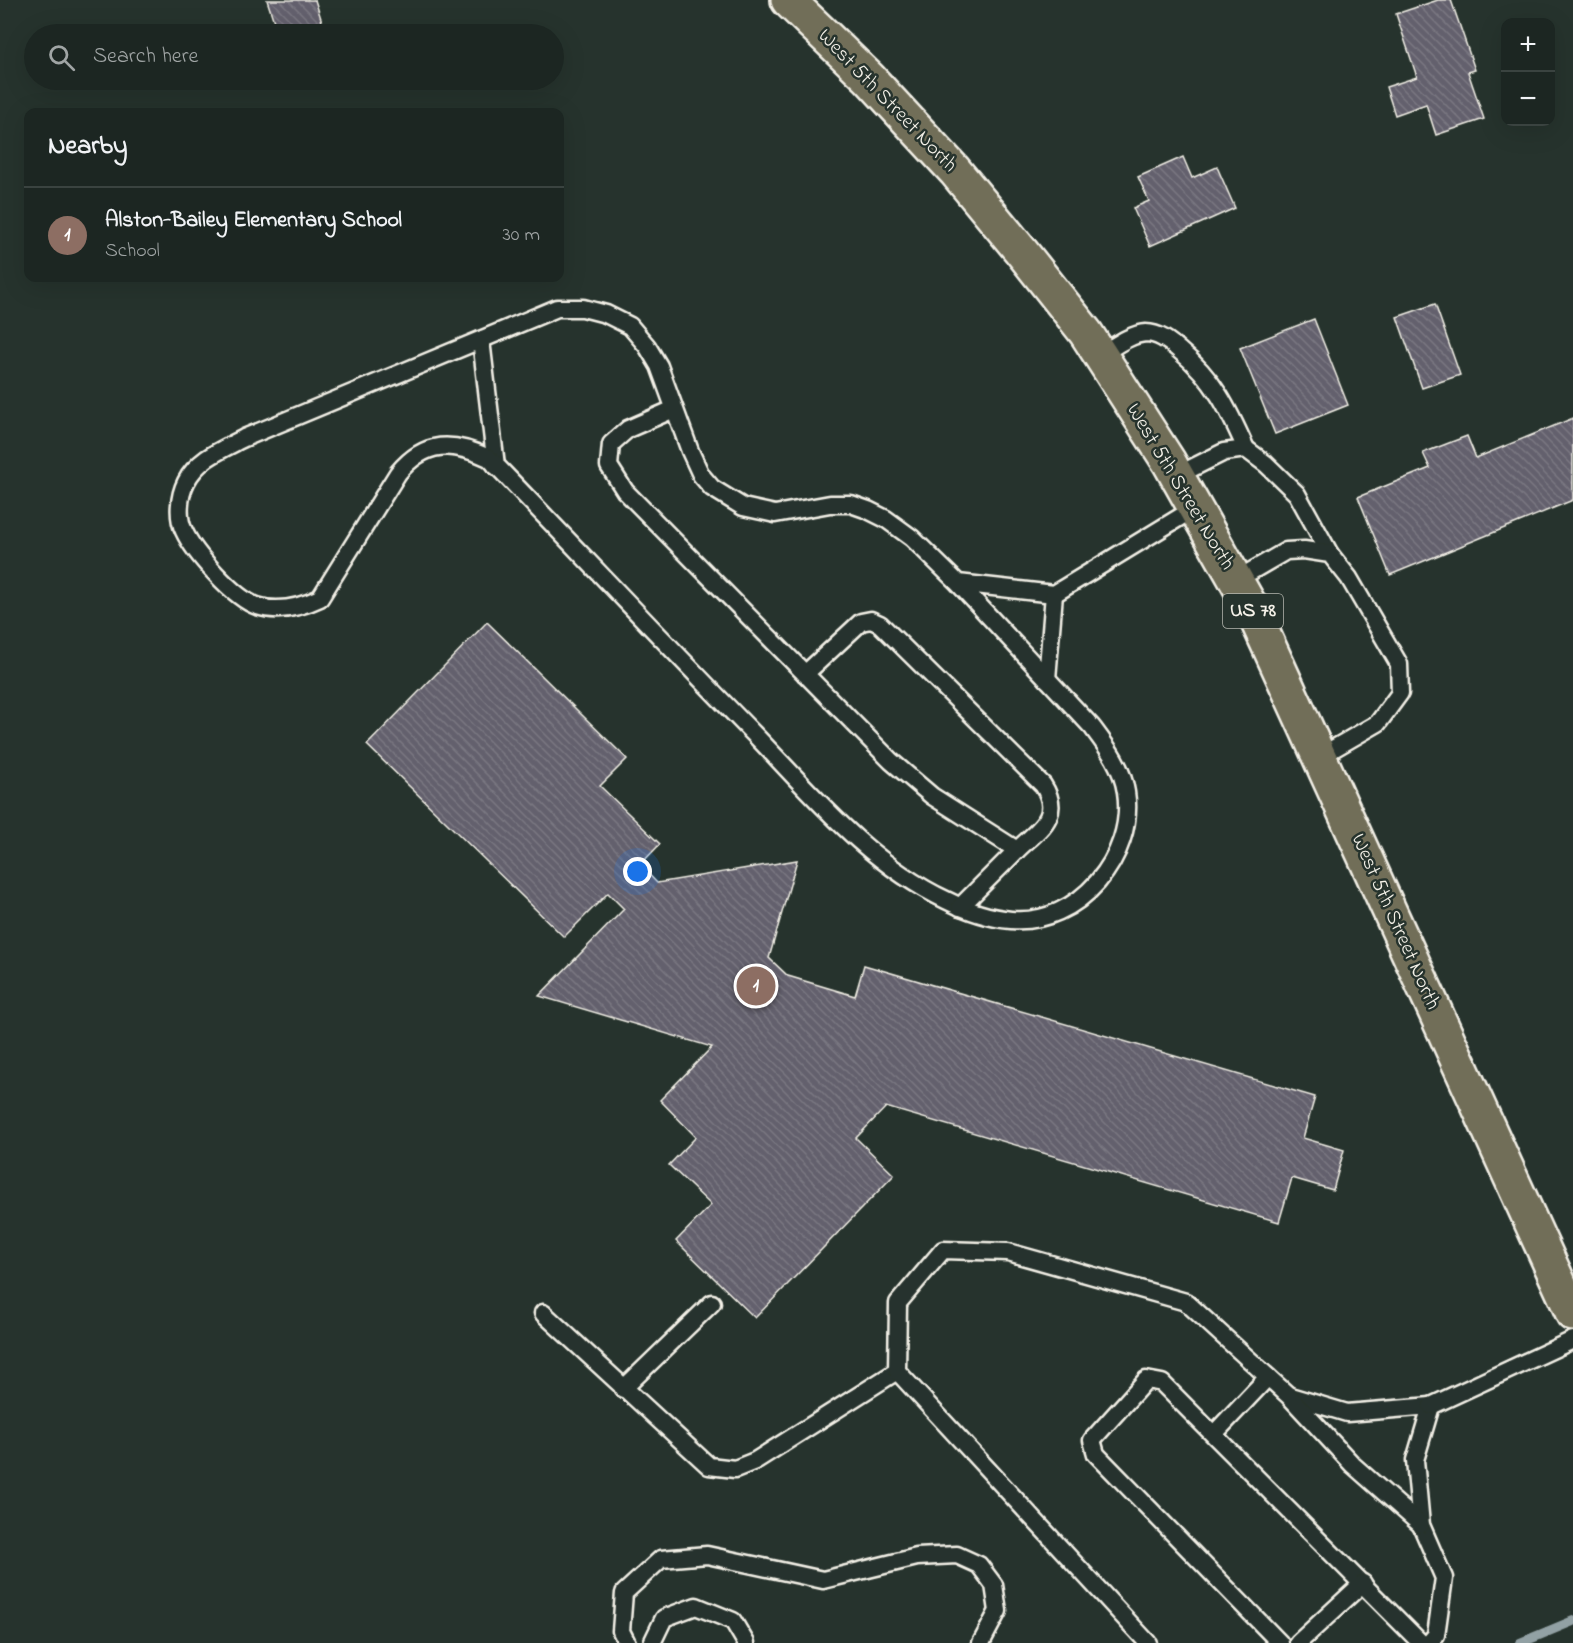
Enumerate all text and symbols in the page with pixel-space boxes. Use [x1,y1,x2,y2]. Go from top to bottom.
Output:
map controls [1501,18,1555,126]
button: + [1501,18,1555,72]
street label: West 5th Street North [810,22,964,180]
search box [24,24,564,90]
icon: search [45,41,78,74]
text: Search here [93,41,198,73]
button: − [1501,72,1555,126]
text: Nearby [48,128,127,166]
text: Alston-Bailey Elementary School [105,205,402,237]
text: 1 [64,221,71,250]
text: 30 m [503,221,540,250]
text: School [105,237,160,266]
street label: West 5th Street North [1118,398,1242,576]
road number: US 78 [1223,594,1283,628]
street label: West 5th Street North [1343,829,1447,1015]
your location [623,857,652,886]
pin: 1 [736,964,776,1008]

